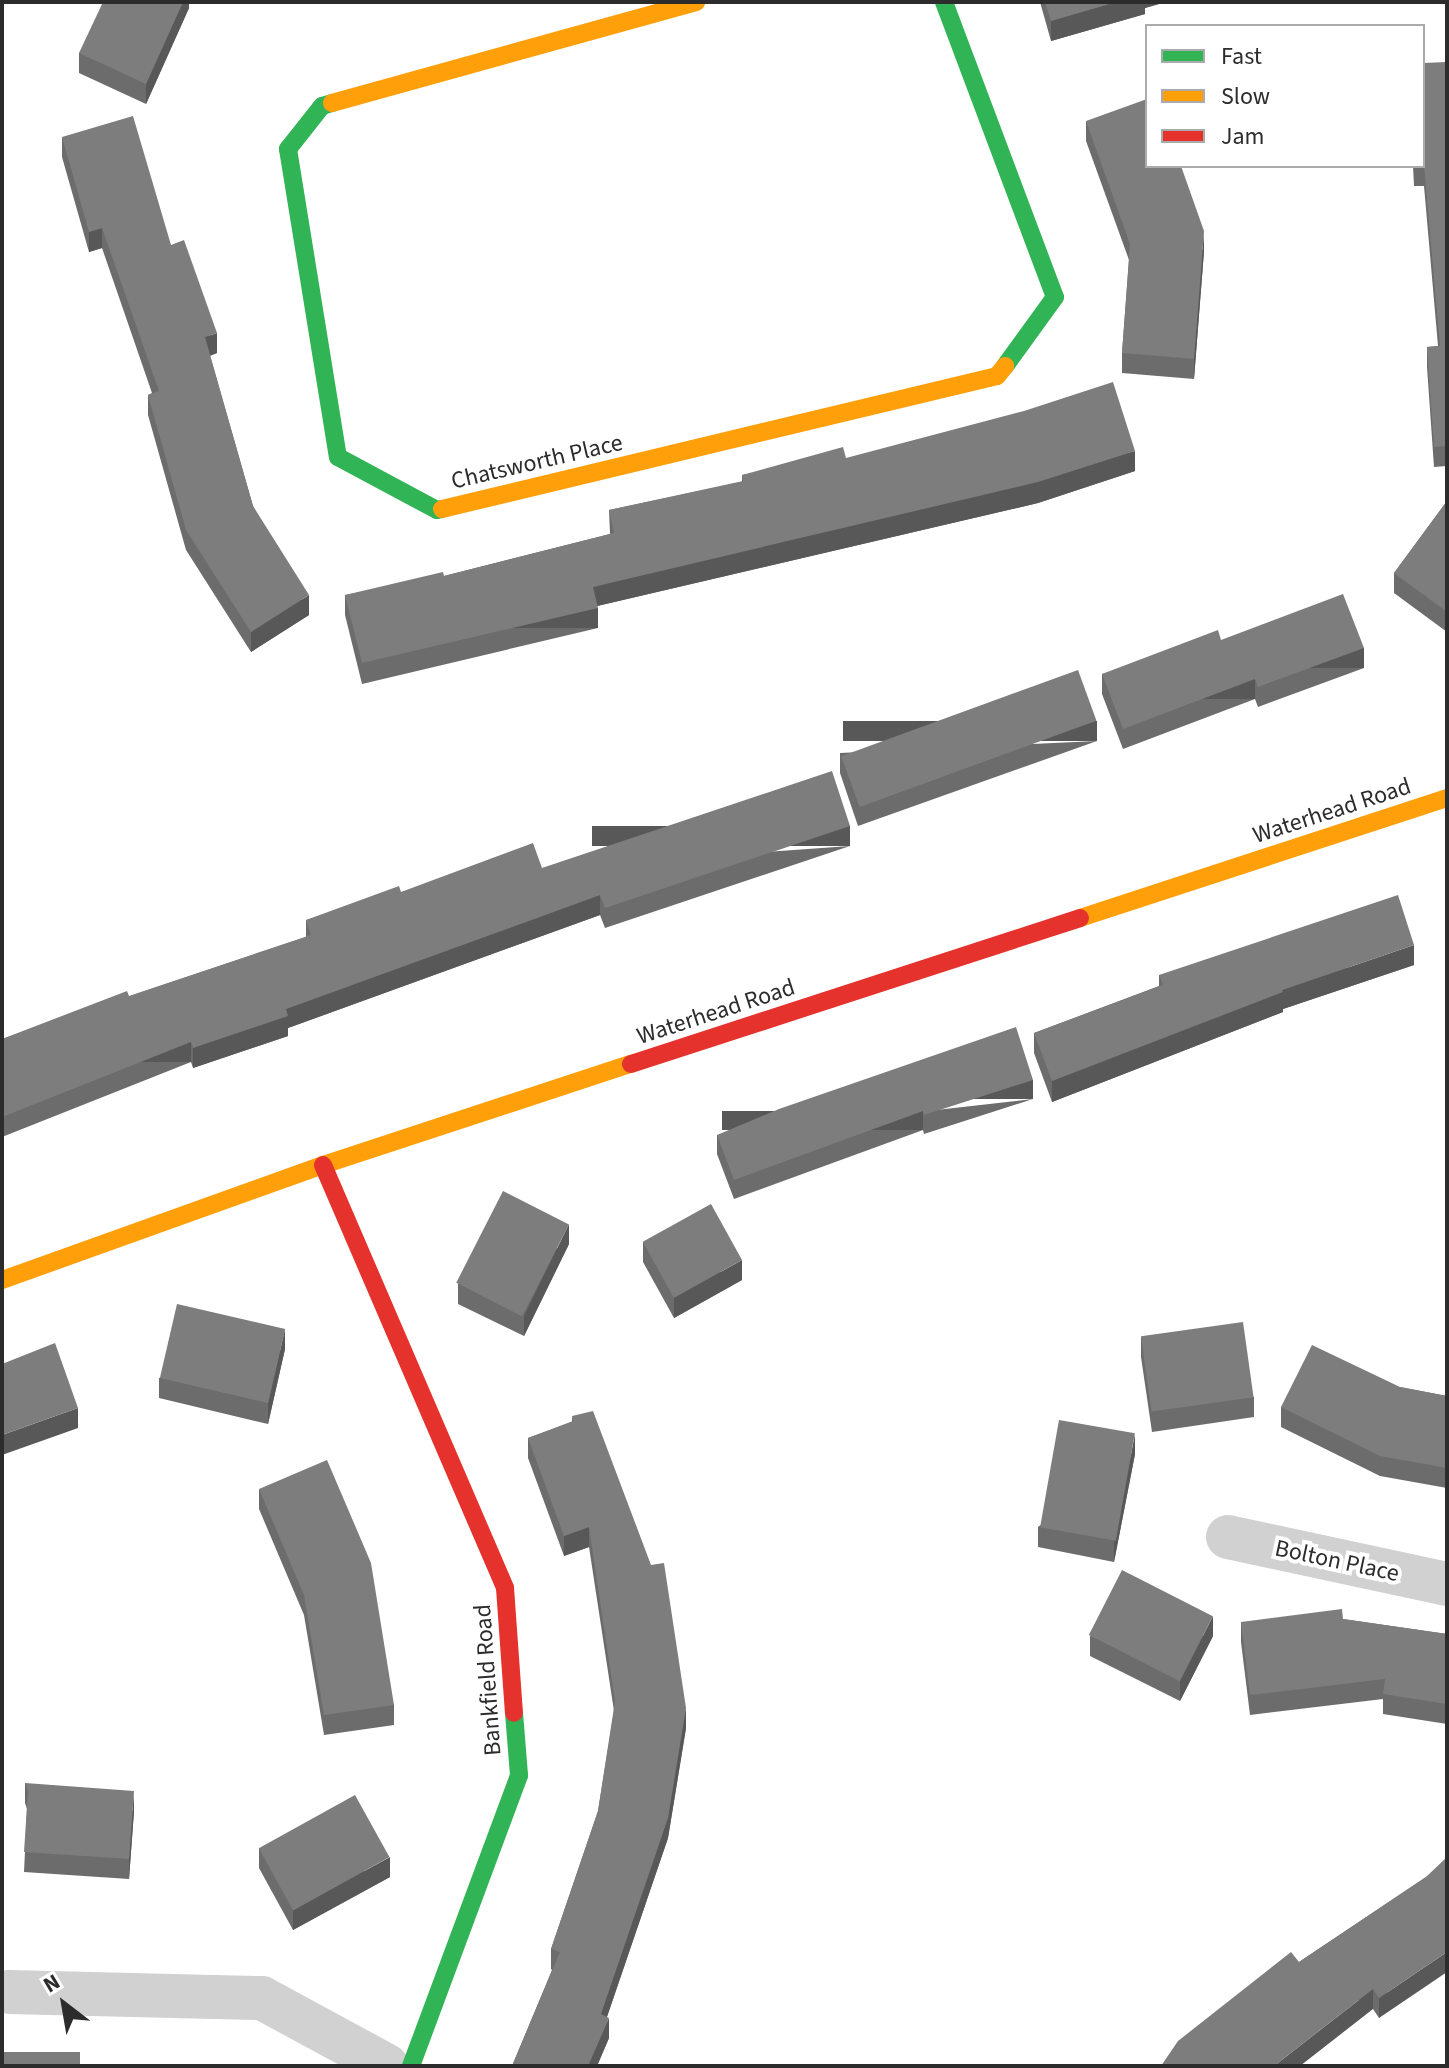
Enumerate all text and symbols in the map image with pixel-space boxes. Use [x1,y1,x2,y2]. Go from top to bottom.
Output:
legend [1145,24,1425,168]
text: Fast [1221,39,1262,74]
text: Slow [1221,79,1270,114]
text: Jam [1221,119,1265,154]
street label: Chatsworth Place [448,428,626,496]
street label: Waterhead Road [1249,772,1415,850]
street label: Waterhead Road [633,973,799,1051]
street label: Bolton Place [1272,1534,1402,1588]
street label: Bankfield Road [468,1603,508,1757]
north arrow [24,1964,104,2044]
text: N [37,1966,66,2001]

